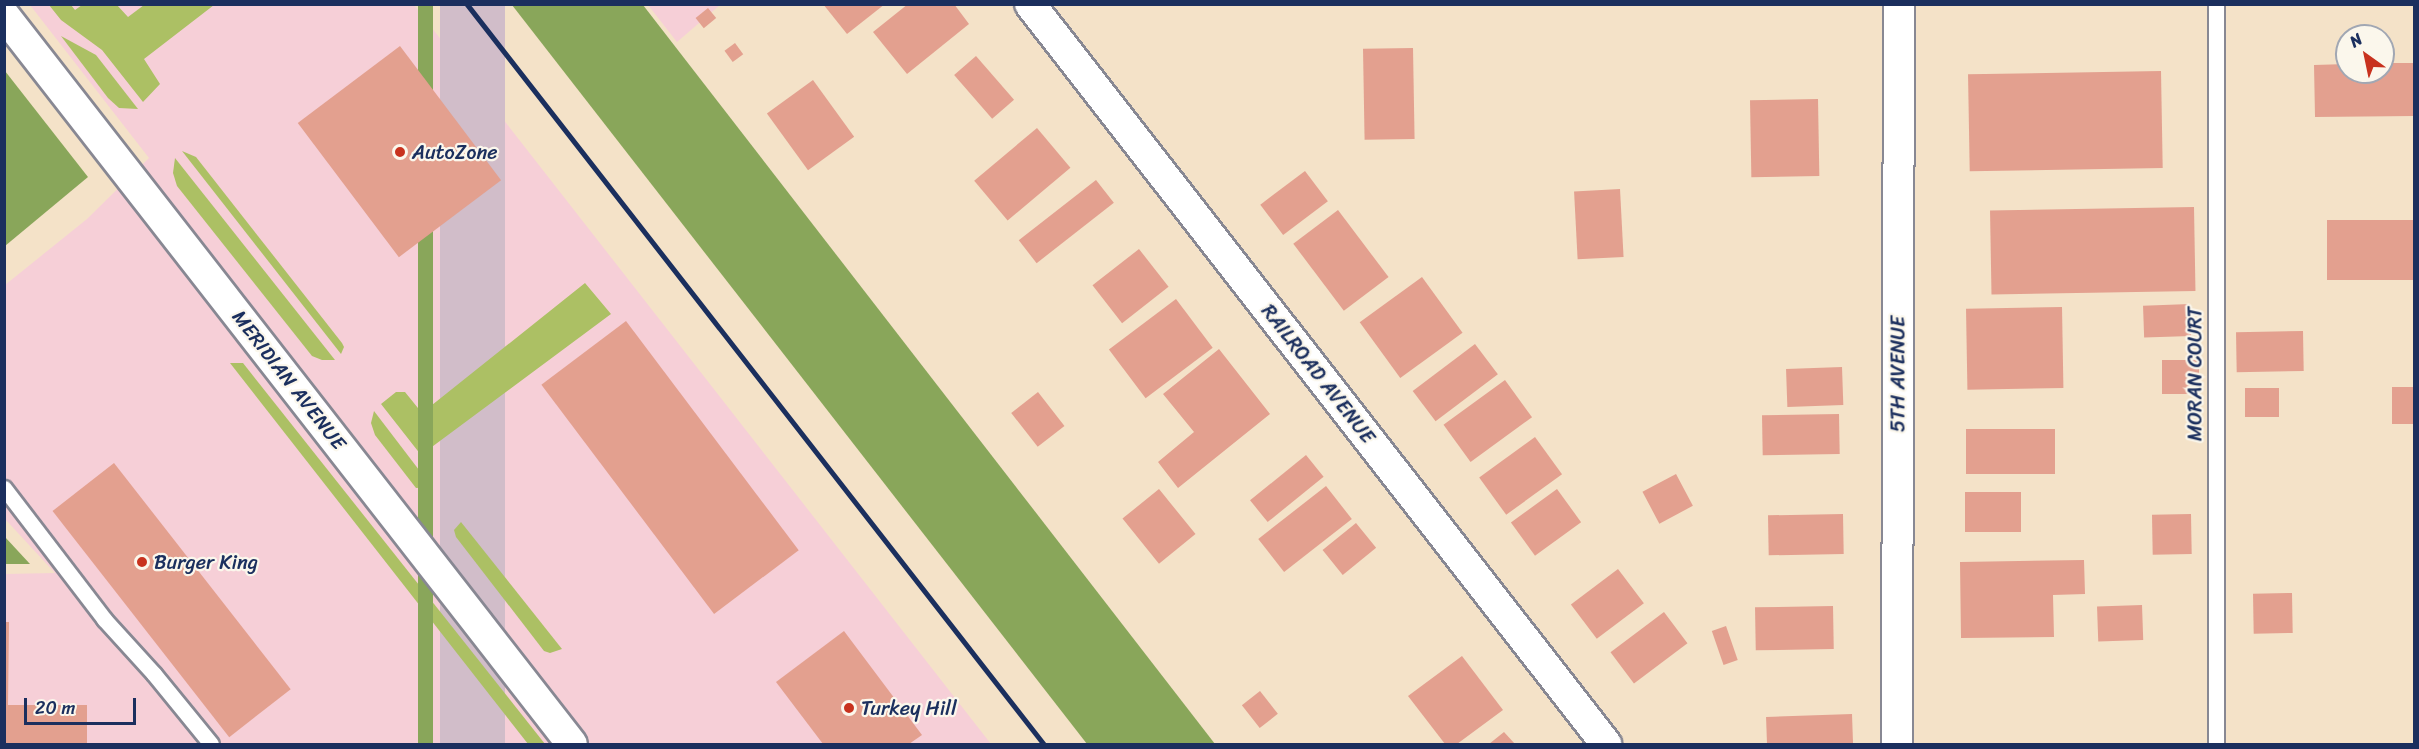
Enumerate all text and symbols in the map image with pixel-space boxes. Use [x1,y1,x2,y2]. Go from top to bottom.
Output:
north arrow [2335,24,2395,84]
text: N [2343,25,2369,55]
place label: AutoZone [412,140,498,164]
marker: AutoZone [393,145,407,159]
street label: RAILROAD AVENUE [1256,300,1380,448]
street label: MERIDIAN AVENUE [227,306,351,454]
street label: MORAN COURT [2183,307,2207,441]
street label: 5TH AVENUE [1886,316,1910,432]
place label: Burger King [154,550,258,574]
marker: Burger King [135,555,149,569]
scale bar [27,686,140,724]
text: 20 m [35,692,75,724]
place label: Turkey Hill [861,696,957,720]
marker: Turkey Hill [842,701,856,715]

